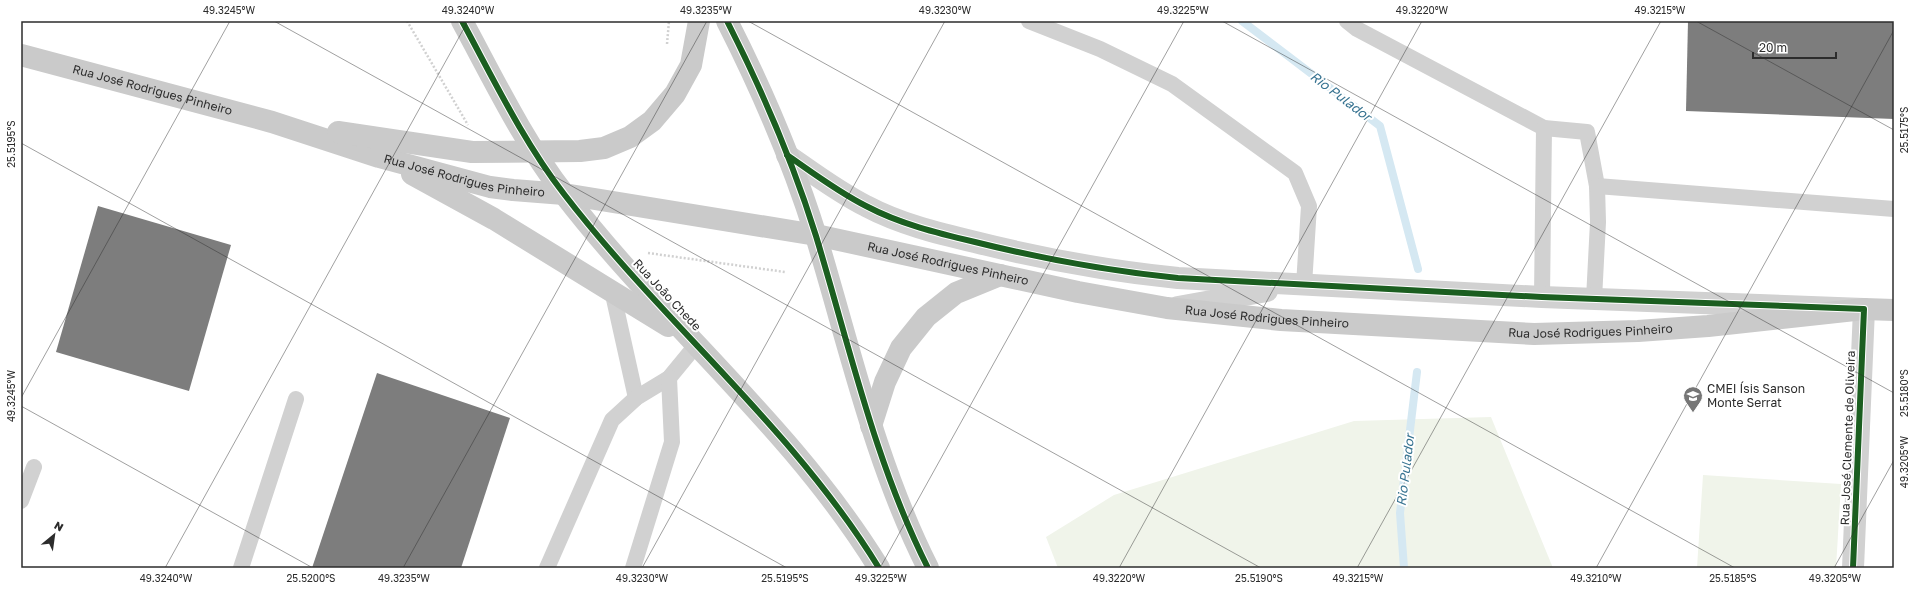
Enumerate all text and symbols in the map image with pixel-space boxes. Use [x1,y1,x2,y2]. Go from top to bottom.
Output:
text: 49.3245°W [203,4,255,16]
text: 49.3240°W [442,4,495,16]
text: 49.3235°W [680,4,732,16]
text: 49.3230°W [919,4,972,16]
text: 49.3225°W [1157,4,1209,16]
text: 49.3220°W [1396,4,1449,16]
text: 49.3215°W [1635,4,1686,16]
scale bar [1753,34,1836,60]
text: 20 m [1759,40,1787,55]
street label: Rua José Rodrigues Pinheiro [71,61,234,118]
water label: Rio Pulador [1307,68,1376,125]
text: 25.5175°S [1898,107,1910,153]
text: 25.5195°S [5,120,17,168]
street label: Rua José Rodrigues Pinheiro [382,151,545,199]
street label: Rua José Rodrigues Pinheiro [866,238,1030,288]
street label: Rua João Chede [630,256,704,334]
street label: Rua José Rodrigues Pinheiro [1184,302,1349,331]
street label: Rua José Rodrigues Pinheiro [1508,321,1673,341]
street label: Rua José Clemente de Oliveira [1837,350,1858,526]
text: 25.5180°S [1898,369,1910,417]
text: 49.3245°W [5,370,17,422]
place label: CMEI Ísis Sanson Monte Serrat [1707,381,1805,410]
school or university icon: CMEI Ísis Sanson Monte Serrat [1682,385,1704,413]
water label: Rio Pulador [1393,431,1418,507]
text: 49.3205°W [1898,435,1910,488]
north arrow [34,515,74,555]
text: N [52,518,66,534]
text: 49.3240°W [140,572,193,584]
text: 25.5200°S [287,572,335,584]
text: 49.3235°W [378,572,430,584]
text: 49.3230°W [616,572,669,584]
text: 25.5195°S [761,572,809,584]
text: 49.3225°W [855,572,907,584]
text: 49.3220°W [1093,572,1146,584]
text: 25.5190°S [1235,572,1283,584]
text: 49.3215°W [1333,572,1384,584]
text: 49.3210°W [1570,572,1622,584]
text: 25.5185°S [1709,572,1757,584]
text: 49.3205°W [1809,572,1862,584]

